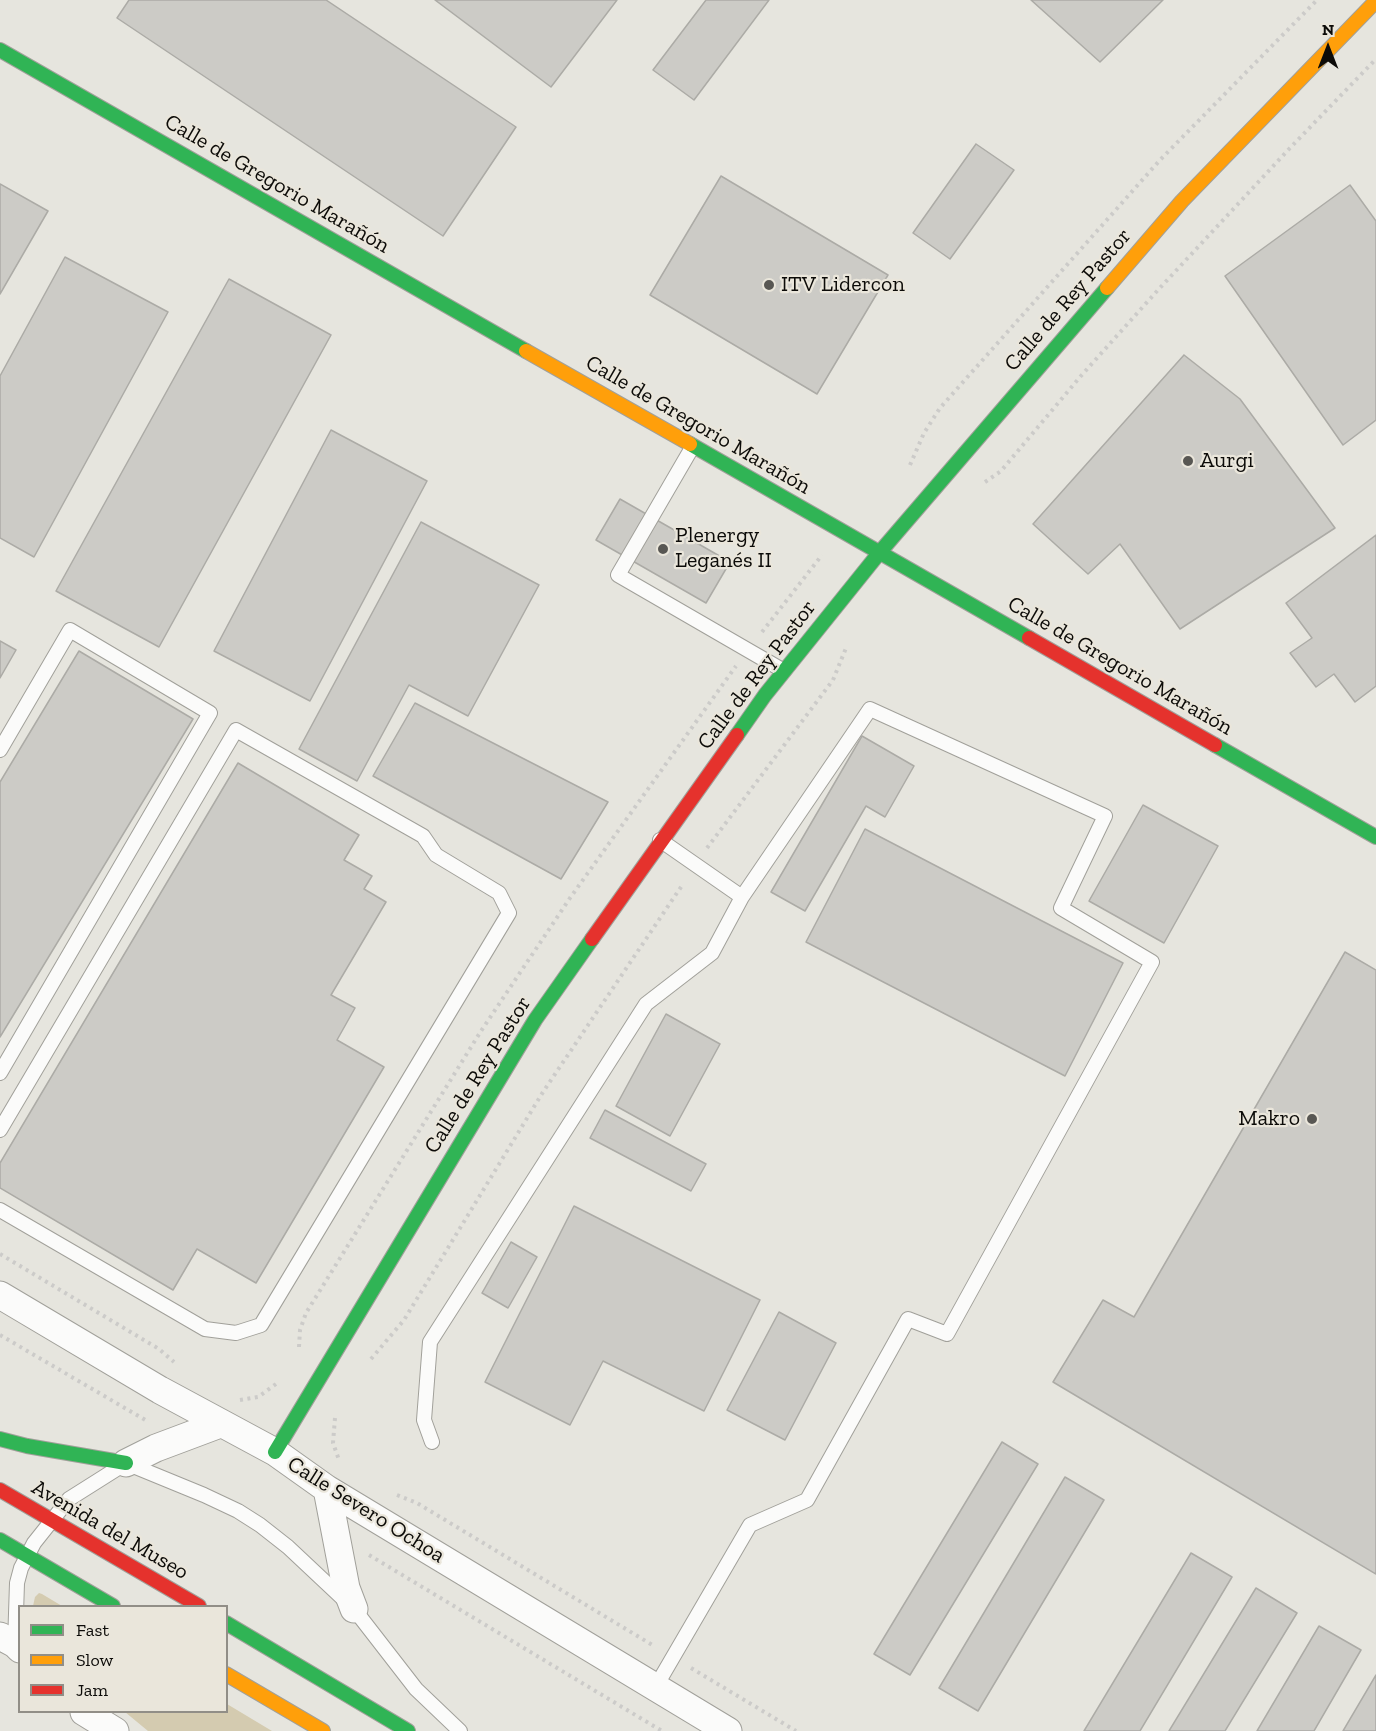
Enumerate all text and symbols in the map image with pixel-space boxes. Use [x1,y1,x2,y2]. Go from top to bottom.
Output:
north arrow [1298,18,1358,78]
text: N [1322,20,1334,39]
street label: Calle de Gregorio Marañón [160,109,394,259]
street label: Calle de Rey Pastor [999,223,1137,377]
place label: ITV Lidercon [781,272,905,298]
marker: ITV Lidercon [762,278,776,292]
street label: Calle de Gregorio Marañón [581,350,815,500]
place label: Aurgi [1200,448,1254,474]
marker: Aurgi [1181,454,1195,468]
place label: Plenergy Leganés II [675,523,772,574]
marker: Plenergy Leganés II [656,542,670,556]
street label: Calle de Gregorio Marañón [1003,591,1237,741]
street label: Calle de Rey Pastor [692,595,822,755]
street label: Calle de Rey Pastor [419,992,537,1158]
place label: Makro [1238,1106,1300,1132]
marker: Makro [1305,1112,1319,1126]
street label: Calle Severo Ochoa [282,1451,450,1569]
street label: Avenida del Museo [27,1474,193,1586]
legend [18,1605,228,1713]
text: Fast [76,1619,109,1641]
text: Slow [76,1649,113,1671]
text: Jam [76,1679,108,1701]

